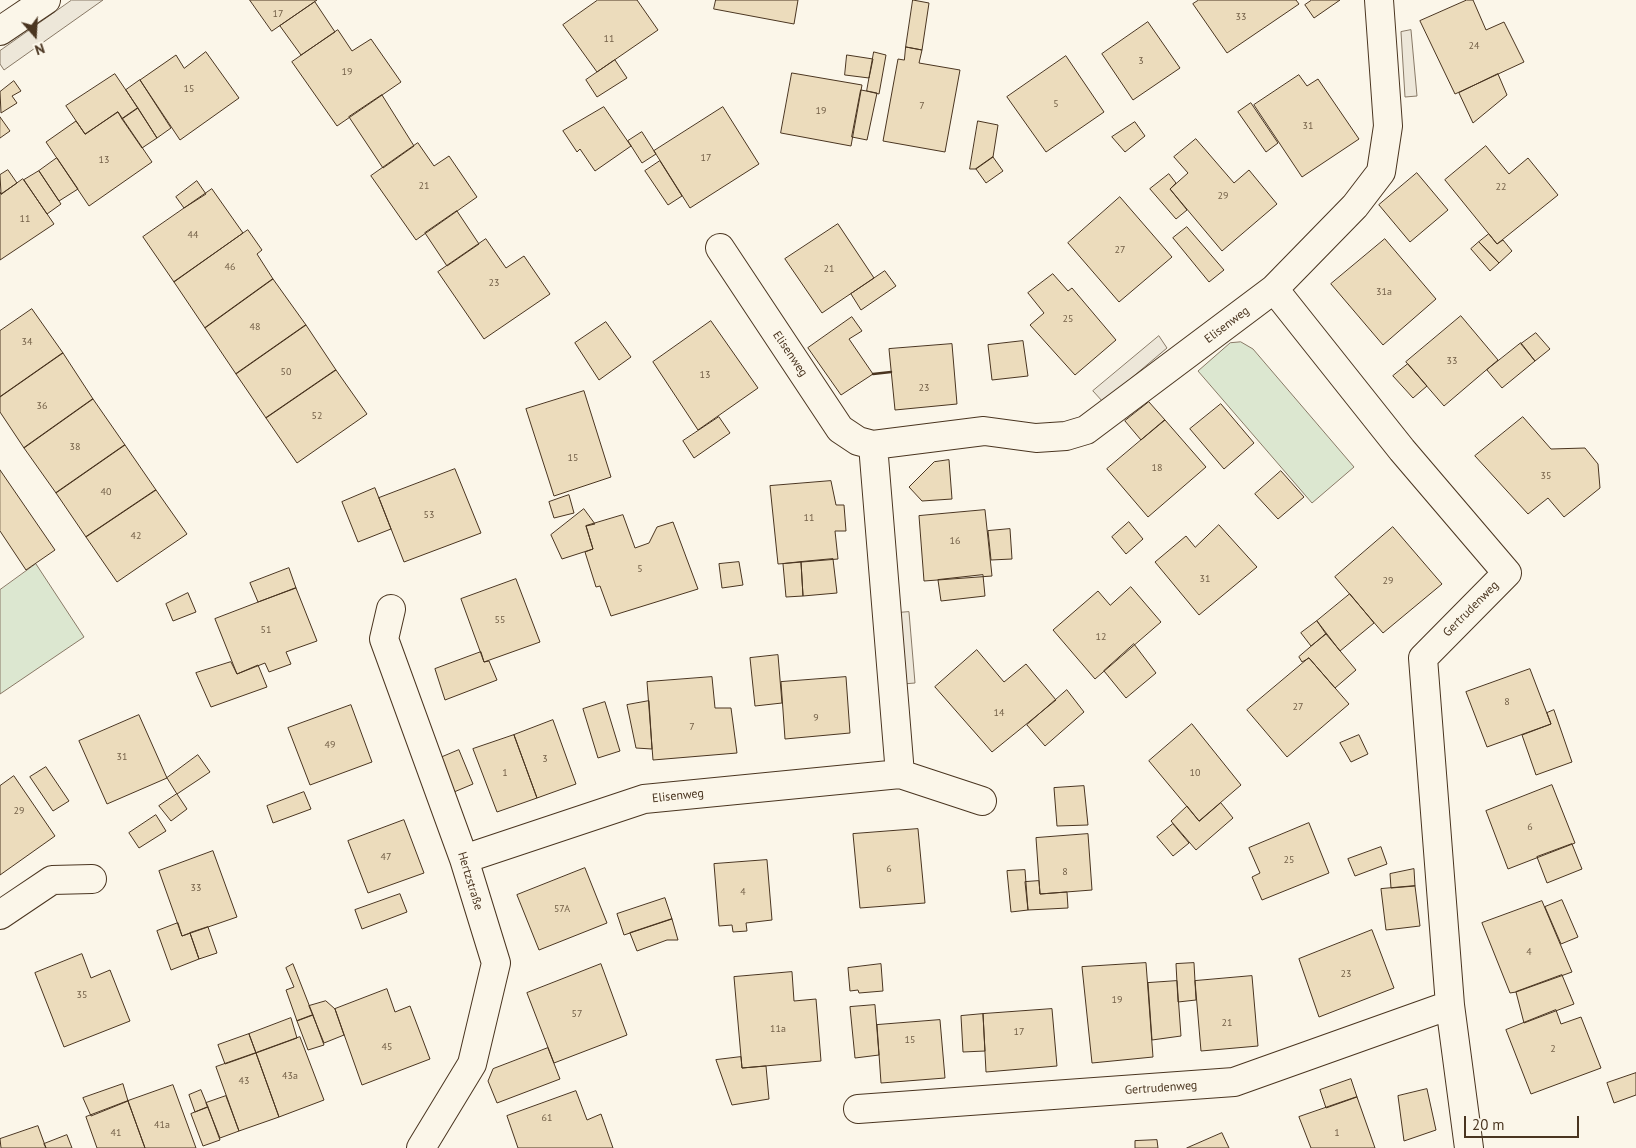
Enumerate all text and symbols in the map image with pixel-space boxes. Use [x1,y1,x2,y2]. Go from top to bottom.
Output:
house number: 17 [273,8,283,20]
north arrow [10,10,60,60]
house number: 33 [1236,11,1246,23]
house number: 11 [604,33,614,45]
text: N [33,39,47,59]
house number: 24 [1469,40,1479,52]
house number: 3 [1138,55,1144,67]
house number: 19 [342,66,352,78]
house number: 15 [184,83,194,95]
house number: 5 [1053,98,1059,110]
house number: 7 [919,100,925,112]
house number: 19 [816,105,826,117]
house number: 31 [1303,120,1313,132]
house number: 17 [701,152,711,164]
house number: 13 [99,154,109,166]
house number: 21 [419,180,429,192]
house number: 22 [1496,181,1506,193]
house number: 29 [1218,190,1228,202]
house number: 11 [20,213,30,225]
house number: 44 [188,229,198,241]
house number: 27 [1115,244,1125,256]
house number: 46 [225,261,235,273]
house number: 21 [824,263,834,275]
house number: 23 [489,277,499,289]
house number: 31a [1376,286,1392,298]
street label: Elisenweg [1202,304,1252,346]
house number: 25 [1063,313,1073,325]
house number: 48 [250,321,260,333]
street label: Elisenweg [770,328,810,380]
house number: 34 [22,336,32,348]
house number: 33 [1447,355,1457,367]
house number: 50 [281,366,291,378]
house number: 13 [700,369,710,381]
house number: 23 [919,382,929,394]
house number: 36 [37,400,47,412]
house number: 52 [312,410,322,422]
house number: 38 [70,441,80,453]
house number: 15 [568,452,578,464]
house number: 18 [1152,462,1162,474]
house number: 35 [1541,470,1551,482]
house number: 40 [101,486,111,498]
house number: 53 [424,509,434,521]
house number: 11 [804,512,814,524]
house number: 42 [131,530,141,542]
house number: 16 [950,535,960,547]
house number: 5 [637,563,643,575]
house number: 31 [1200,573,1210,585]
house number: 29 [1383,575,1393,587]
street label: Gertrudenweg [1440,578,1502,640]
house number: 55 [495,614,505,626]
house number: 51 [261,624,271,636]
house number: 12 [1096,631,1106,643]
house number: 8 [1504,696,1510,708]
house number: 27 [1293,701,1303,713]
house number: 14 [994,707,1004,719]
house number: 9 [813,712,819,724]
house number: 7 [689,721,695,733]
house number: 49 [325,739,335,751]
house number: 31 [117,751,127,763]
house number: 3 [542,753,548,765]
house number: 1 [502,767,508,779]
house number: 10 [1190,767,1200,779]
street label: Elisenweg [651,786,705,806]
house number: 29 [14,805,24,817]
house number: 6 [1527,821,1533,833]
street label: Hertzstraße [454,850,486,912]
house number: 47 [381,851,391,863]
house number: 25 [1284,854,1294,866]
house number: 6 [886,863,892,875]
house number: 8 [1062,866,1068,878]
house number: 33 [191,882,201,894]
house number: 4 [740,886,746,898]
house number: 57A [554,903,570,915]
house number: 4 [1526,946,1532,958]
house number: 23 [1341,968,1351,980]
house number: 35 [77,989,87,1001]
house number: 19 [1112,994,1122,1006]
house number: 57 [572,1008,582,1020]
house number: 21 [1222,1017,1232,1029]
house number: 11a [770,1023,786,1035]
house number: 17 [1014,1026,1024,1038]
house number: 15 [905,1034,915,1046]
house number: 45 [382,1041,392,1053]
house number: 2 [1550,1043,1556,1055]
house number: 43a [282,1070,298,1082]
house number: 43 [239,1075,249,1087]
street label: Gertrudenweg [1124,1078,1198,1098]
scale bar [1466,1106,1581,1138]
house number: 61 [542,1112,552,1124]
text: 20 m [1472,1115,1505,1134]
house number: 41a [154,1119,170,1131]
house number: 41 [111,1127,121,1139]
house number: 1 [1334,1127,1340,1139]

